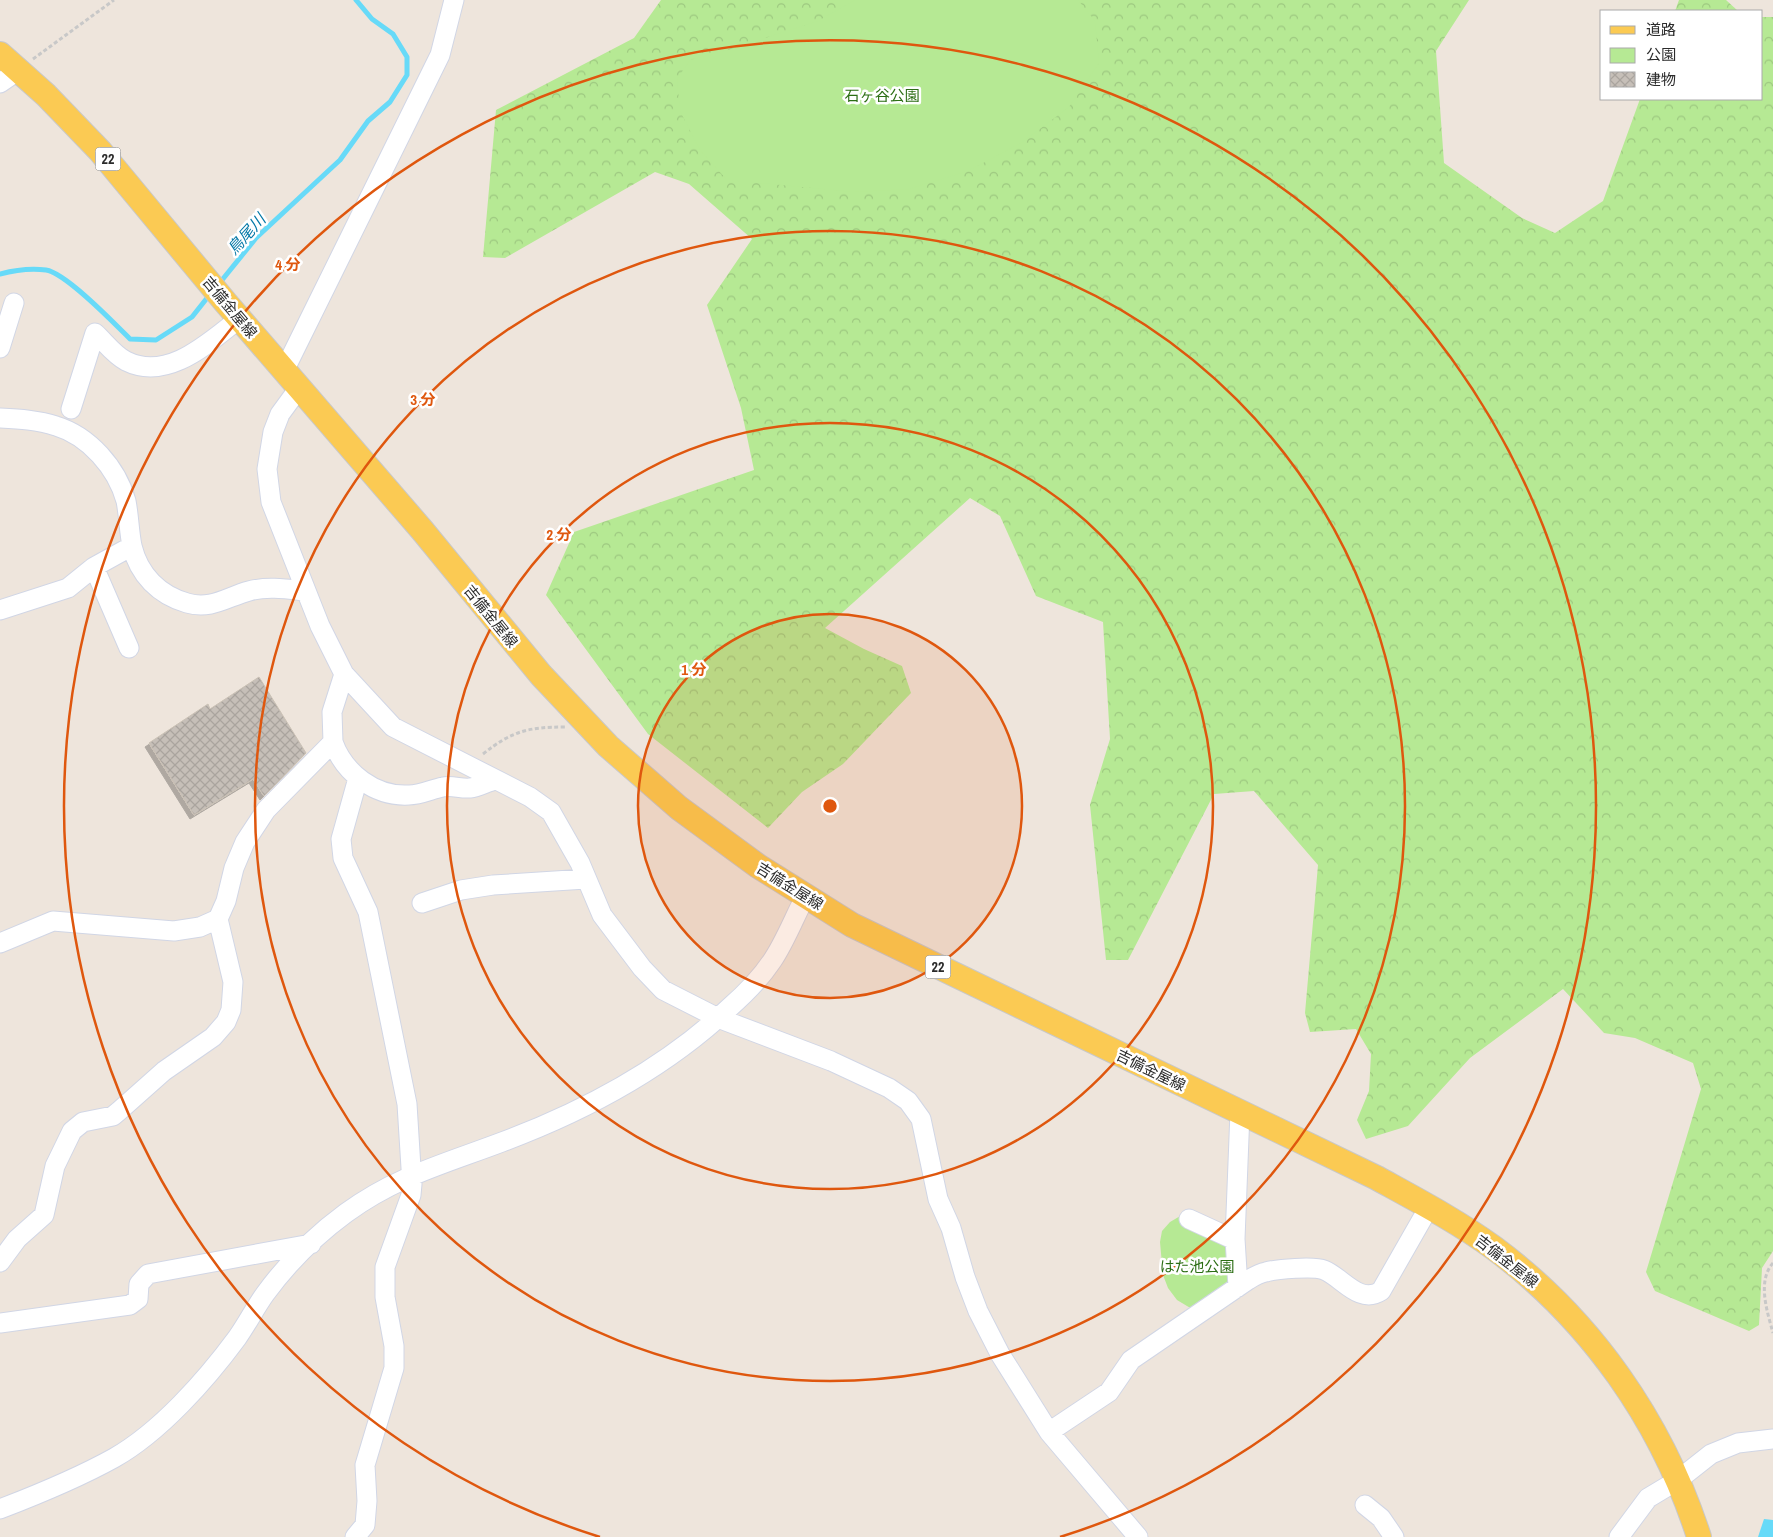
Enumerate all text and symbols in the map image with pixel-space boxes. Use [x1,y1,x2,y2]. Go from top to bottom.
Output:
legend [1600,10,1763,100]
text: 道路 [1646,19,1676,40]
text: 公園 [1646,44,1676,65]
text: 建物 [1646,69,1676,90]
park label: 石ヶ谷公園 [844,85,920,106]
road number: 22 [96,148,120,170]
water label: 鳥尾川 [222,207,272,259]
text: 4 分 [275,254,301,275]
street label: 吉備金屋線 [198,272,262,342]
text: 3 分 [410,389,436,410]
text: 2 分 [546,524,572,545]
street label: 吉備金屋線 [459,580,523,652]
text: 1 分 [681,659,707,680]
centre of rings [821,797,839,815]
street label: 吉備金屋線 [753,857,827,915]
road number: 22 [926,956,950,979]
street label: 吉備金屋線 [1113,1044,1189,1096]
street label: 吉備金屋線 [1471,1230,1543,1292]
park label: はた池公園 [1160,1256,1234,1277]

